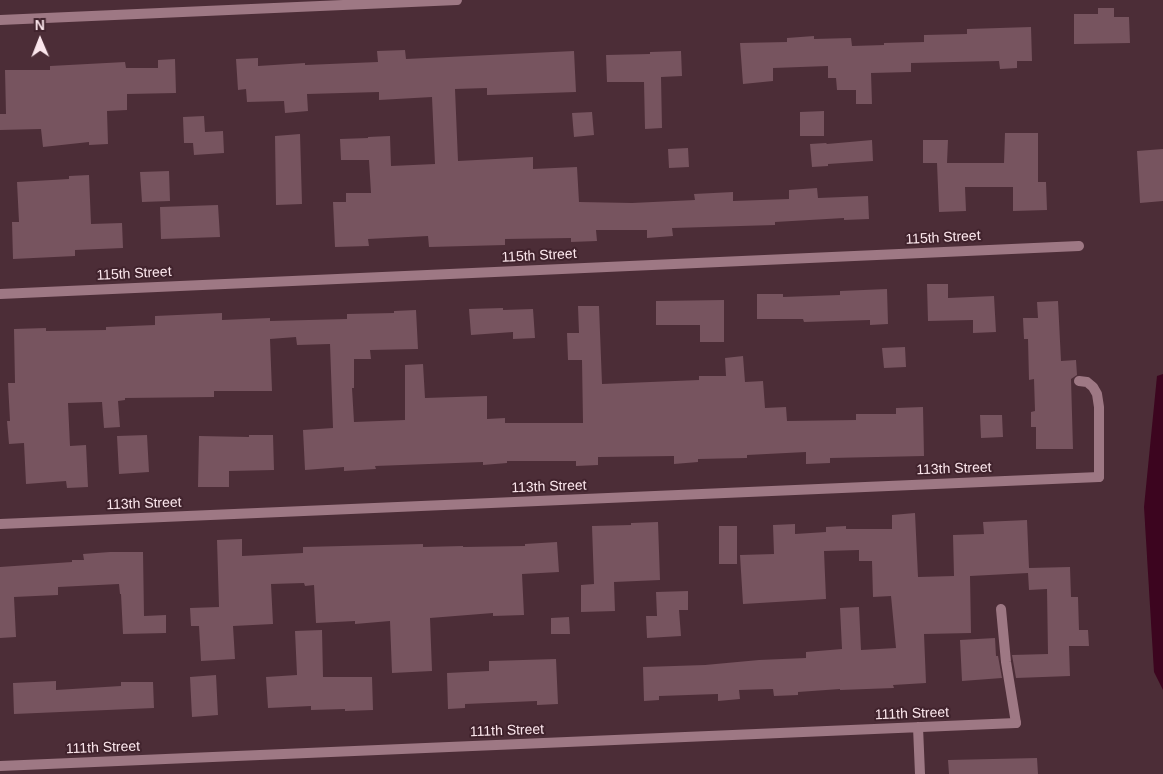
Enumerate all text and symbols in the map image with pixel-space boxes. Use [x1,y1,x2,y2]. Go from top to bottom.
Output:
north arrow [15,15,65,65]
text: N [35,17,45,33]
street label: 115th Street [905,228,981,248]
street label: 115th Street [501,246,577,266]
street label: 115th Street [96,264,172,284]
street label: 113th Street [916,459,992,479]
street label: 113th Street [511,477,587,497]
street label: 113th Street [106,494,182,514]
street label: 111th Street [875,704,949,724]
street label: 111th Street [470,721,544,741]
street label: 111th Street [66,738,140,758]

